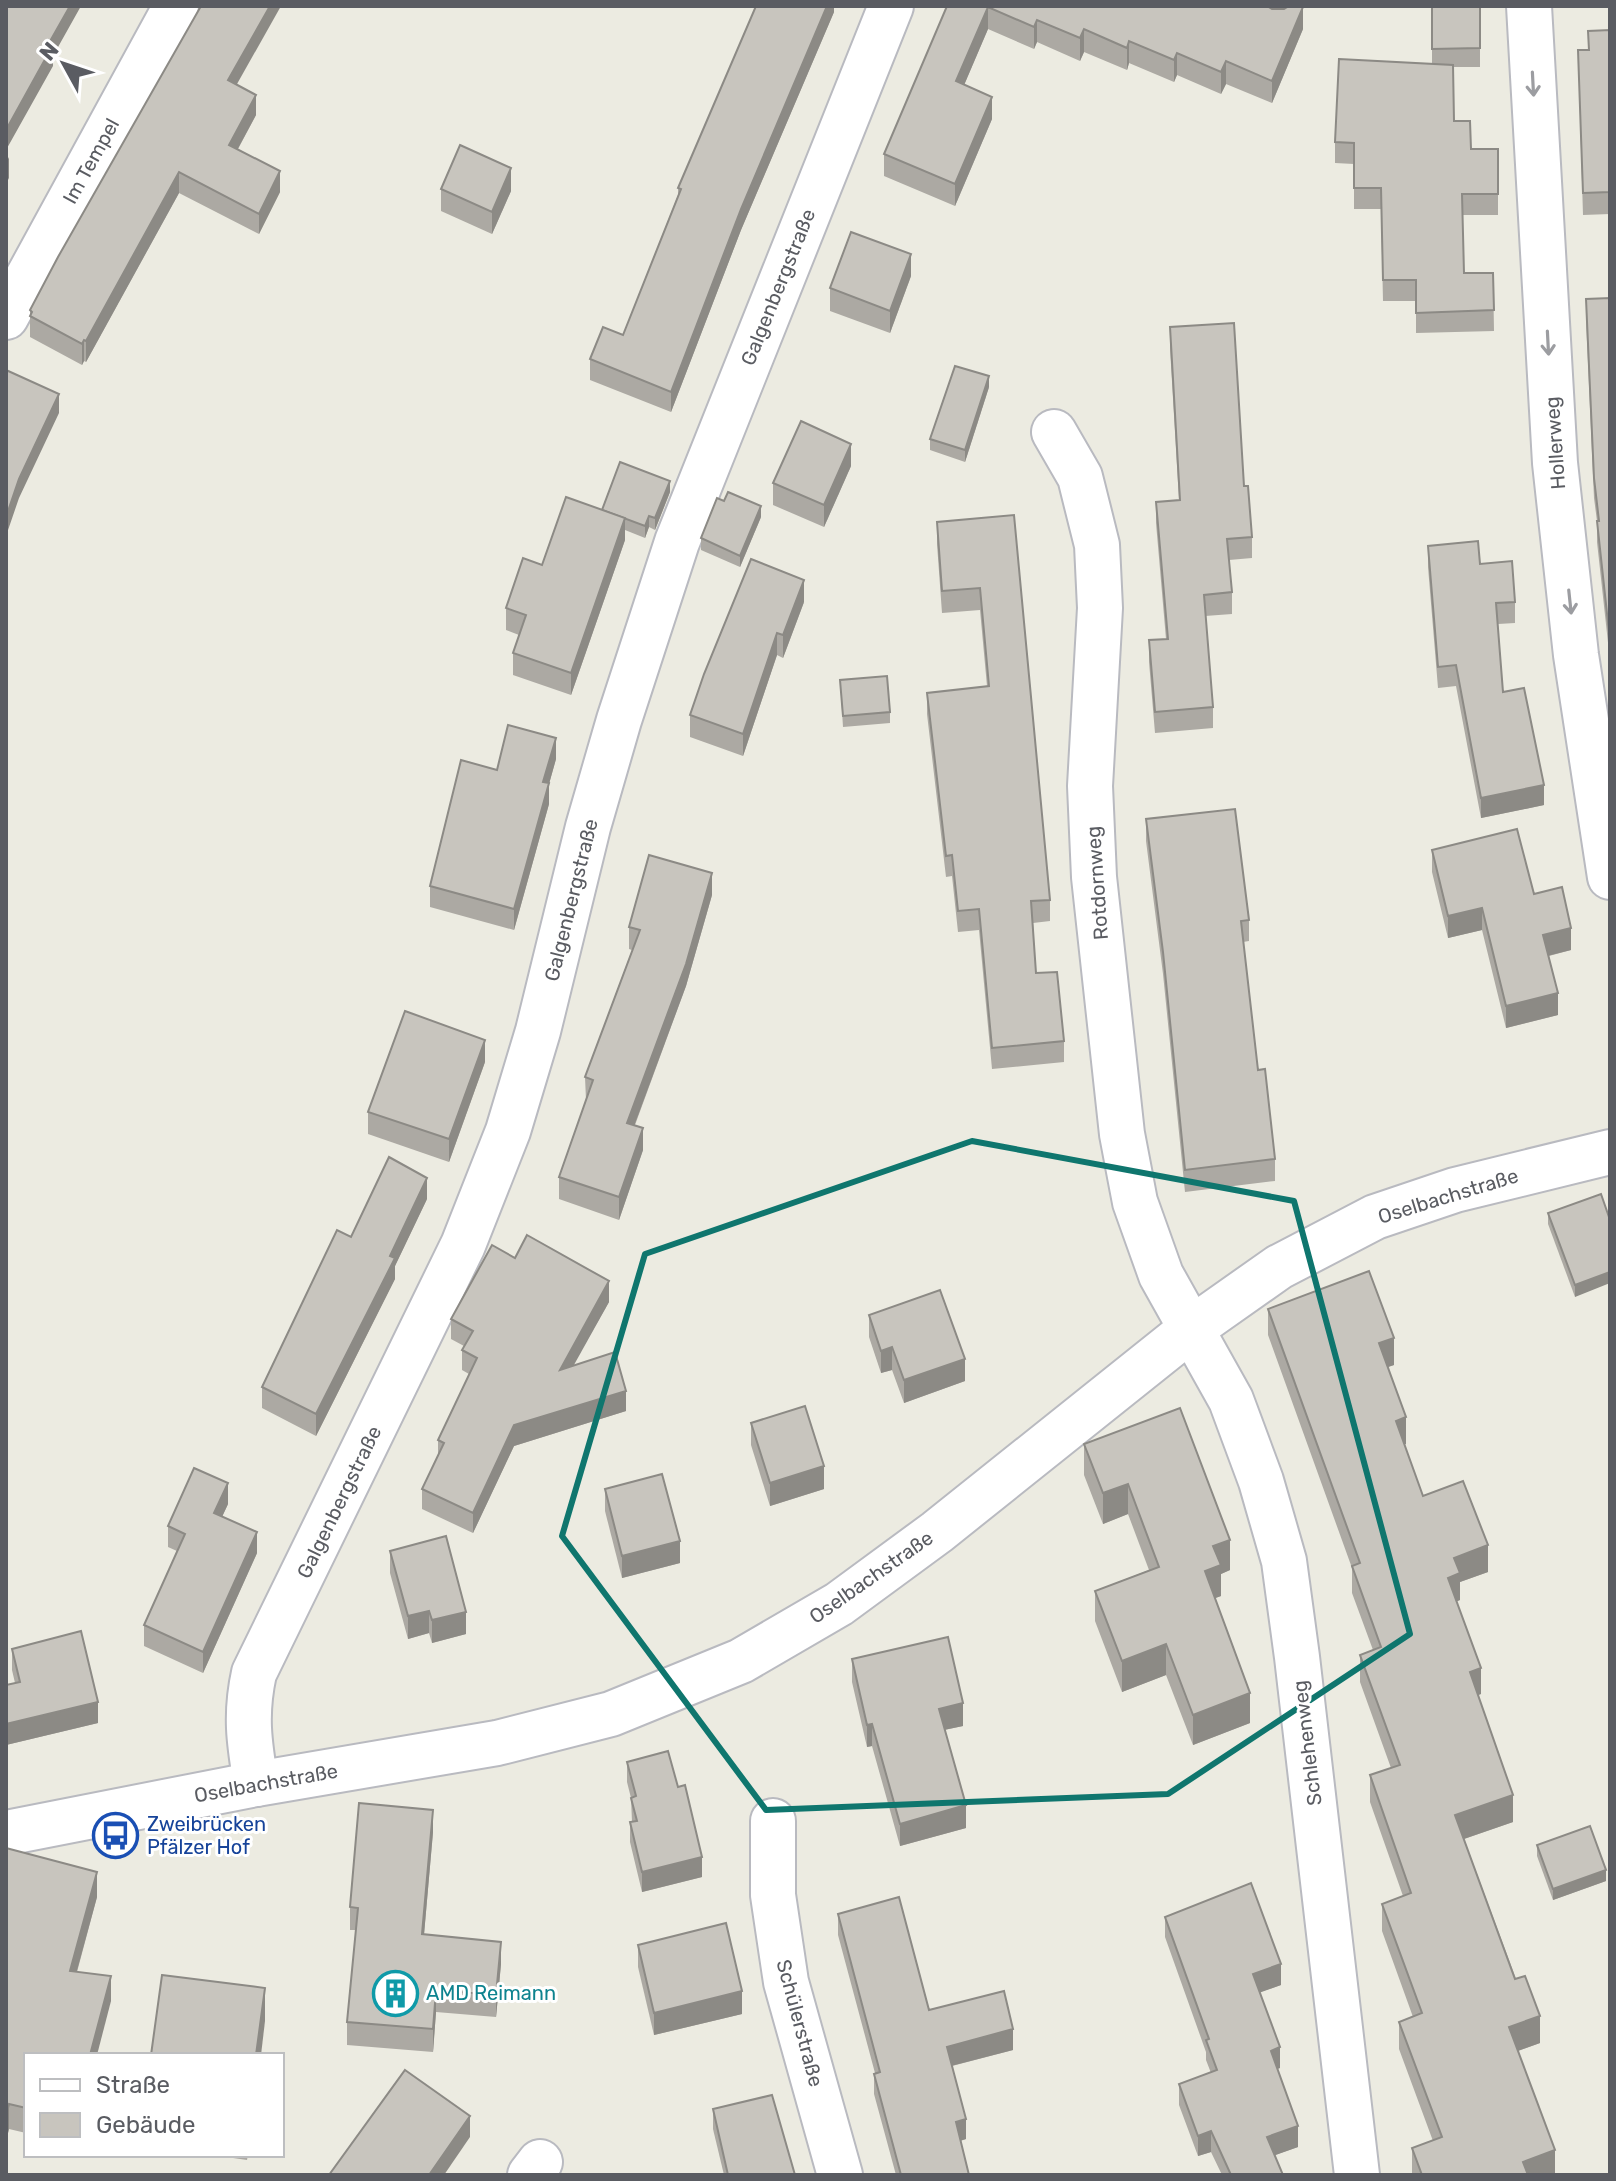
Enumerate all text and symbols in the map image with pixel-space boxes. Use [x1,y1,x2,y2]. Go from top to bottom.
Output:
north arrow [24,24,104,104]
text: N [34,37,64,66]
one-way arrow [1526,70,1541,97]
street label: Im Tempel [58,114,124,208]
street label: Galgenbergstraße [736,205,820,369]
one-way arrow [1541,329,1556,356]
street label: Hollerweg [1540,396,1570,490]
one-way arrow [1563,588,1578,615]
street label: Galgenbergstraße [539,816,603,984]
street label: Rotdornweg [1081,825,1113,941]
street label: Oselbachstraße [1375,1163,1521,1229]
street label: Galgenbergstraße [292,1422,386,1582]
street label: Oselbachstraße [805,1525,937,1629]
street label: Schlehenweg [1287,1679,1327,1807]
street label: Oselbachstraße [192,1759,340,1807]
bus stop icon: Zweibrücken Pfälzer Hof [92,1812,140,1860]
place label: Zweibrücken Pfälzer Hof [147,1812,266,1859]
street label: Schülerstraße [771,1957,829,2089]
building icon: AMD Reimann [371,1969,419,2017]
place label: AMD Reimann [426,1981,556,2005]
legend [24,2053,284,2157]
text: Straße [96,2071,170,2099]
text: Gebäude [96,2111,195,2139]

